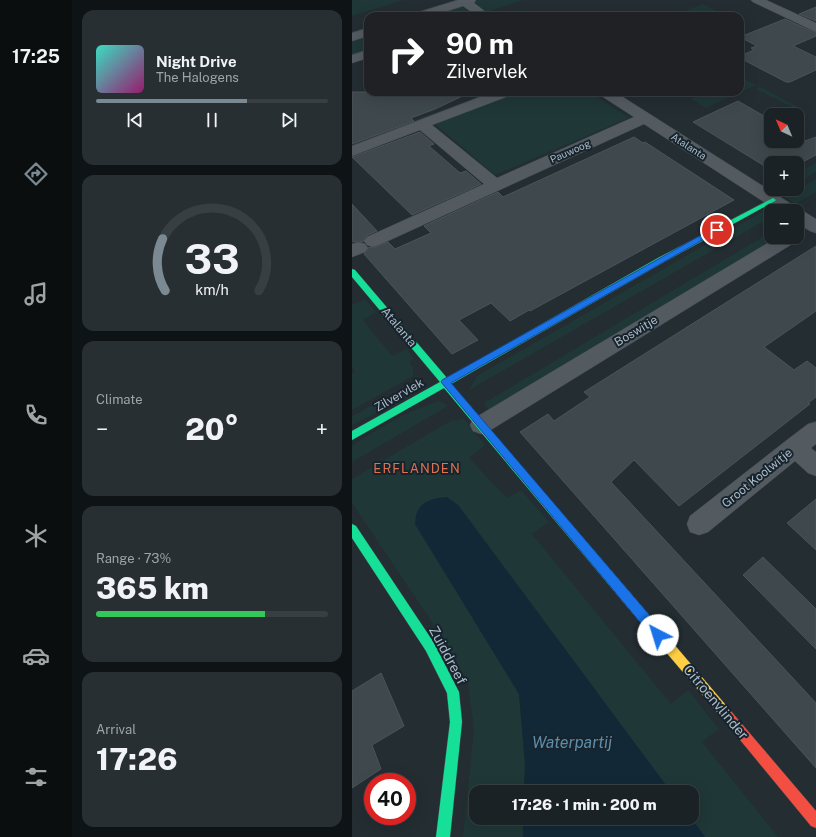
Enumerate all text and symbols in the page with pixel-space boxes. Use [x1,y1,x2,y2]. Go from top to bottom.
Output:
text: 90 m [446,27,514,60]
icon: right [380,28,432,80]
text: 17:25 [12,46,60,67]
text: Night Drive [156,53,237,70]
text: Zilvervlek [446,61,528,82]
text: The Halogens [156,70,239,85]
north arrow [764,108,804,148]
map controls [764,108,804,244]
icon: previous [124,109,146,131]
icon: pause [201,109,223,131]
icon: next [278,109,300,131]
street label: Atalanta [669,130,709,162]
street label: Pauwoog [548,137,592,165]
button: + [764,156,804,196]
icon: directions [22,160,50,188]
button: − [764,204,804,244]
pin [700,213,734,247]
icon: arrive [706,219,728,241]
text: 33 [184,234,240,283]
icon: music [22,280,50,308]
text: km/h [195,281,229,298]
street label: Atalanta [378,304,420,350]
street label: Boswitje [612,313,660,349]
street label: Zilvervlek [372,375,426,415]
text: Climate [96,392,143,407]
icon: phone [22,401,50,429]
text: 20° [185,411,239,447]
text: − [96,416,108,442]
text: + [316,416,328,442]
street label: Groot Koolwitje [719,445,795,511]
district label: ERFLANDEN [373,461,461,476]
icon: climate [22,522,50,550]
text: Range · 73% [96,551,171,566]
text: 365 km [96,570,209,606]
position arrow [637,614,679,656]
street label: Zuiddreef [426,623,470,687]
icon: car [22,642,50,670]
street label: Citroenvlinder [680,662,752,742]
text: Arrival [96,722,136,737]
water label: Waterpartij [532,733,612,752]
text: 17:26 [96,741,177,777]
icon: filters [22,763,50,791]
speed limit sign: 40 [364,773,416,825]
text: 17:26 · 1 min · 200 m [511,796,657,813]

